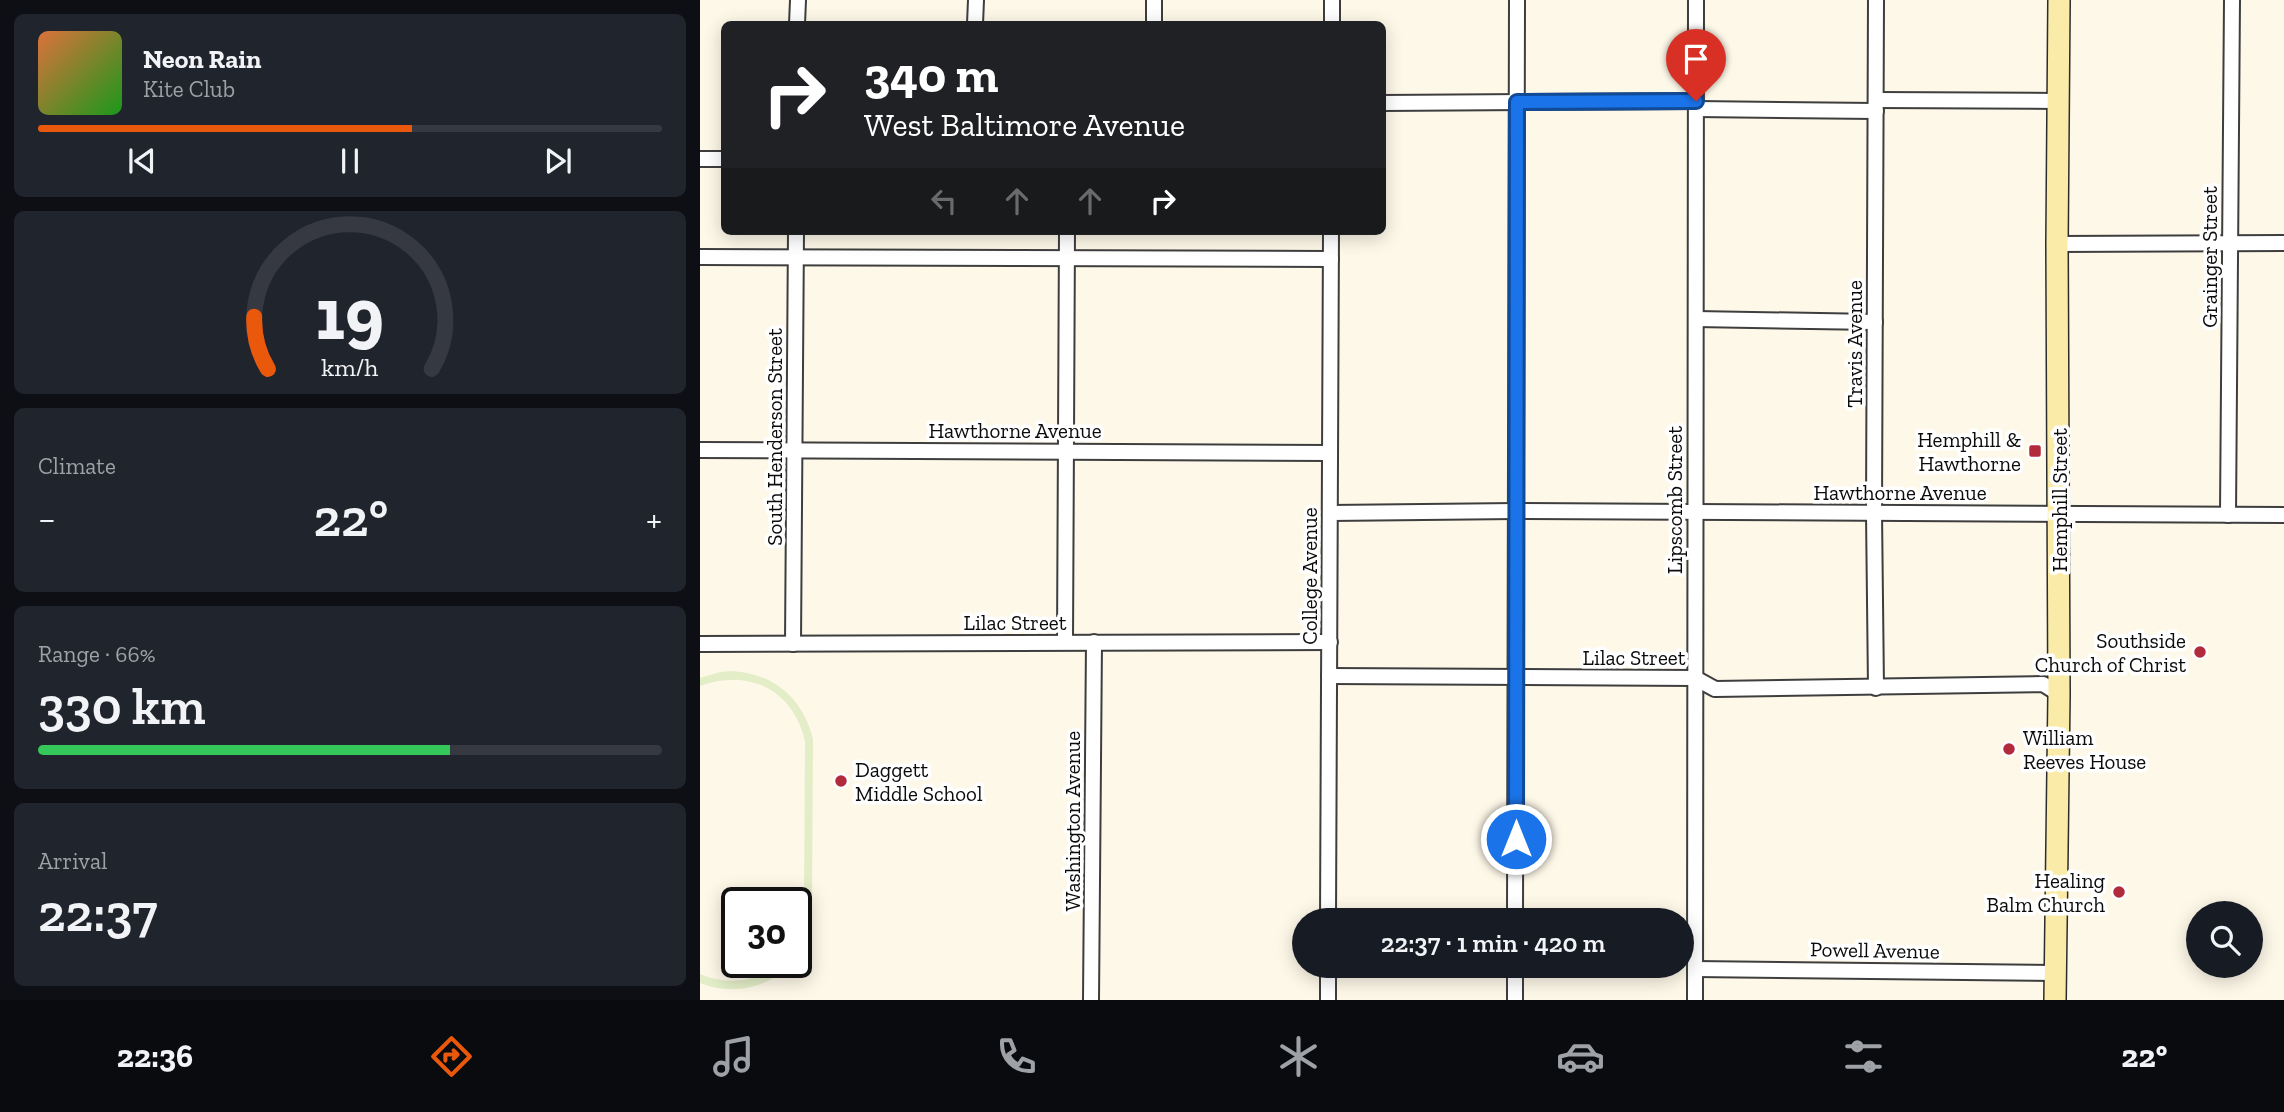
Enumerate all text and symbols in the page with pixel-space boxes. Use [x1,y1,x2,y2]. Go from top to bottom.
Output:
pin [1666,29,1726,101]
icon: arrive [1677,40,1715,78]
text: Neon Rain [143,43,261,75]
text: 340 m [864,46,998,105]
icon: right [749,49,840,140]
text: Kite Club [143,75,235,103]
text: West Baltimore Avenue [864,106,1185,144]
icon: previous [123,142,161,180]
icon: pause [331,142,369,180]
icon: next [539,142,577,180]
icon: left [925,182,963,220]
icon: ahead [998,182,1036,220]
icon: ahead [1071,182,1109,220]
icon: right [1144,182,1182,220]
street label: Grainger Street [2197,186,2222,328]
text: 19 [316,270,384,358]
street label: Travis Avenue [1842,280,1867,408]
street label: South Henderson Street [762,328,787,546]
text: km/h [321,352,379,382]
street label: Hawthorne Avenue [928,418,1102,443]
street label: Lipscomb Street [1662,426,1687,574]
place label: Hemphill & Hawthorne [1917,427,2021,476]
street label: Hemphill Street [2047,428,2072,572]
marker: Hemphill & Hawthorne [2027,443,2043,459]
text: Climate [38,452,116,480]
street label: Hawthorne Avenue [1813,480,1987,505]
text: 22° [314,487,388,549]
text: − [38,496,56,542]
text: + [646,496,662,542]
street label: College Avenue [1297,507,1322,645]
street label: Lilac Street [964,610,1067,635]
place label: Southside Church of Christ [2035,628,2186,677]
text: Range · 66% [38,640,156,668]
marker: Southside Church of Christ [2192,644,2208,660]
street label: Lilac Street [1583,645,1686,670]
text: 330 km [38,675,206,737]
place label: William Reeves House [2023,725,2146,774]
street label: Washington Avenue [1060,731,1085,911]
marker: William Reeves House [2001,741,2017,757]
place label: Daggett Middle School [855,757,983,806]
marker: Daggett Middle School [833,773,849,789]
position arrow [1479,802,1553,876]
text: Arrival [38,847,107,875]
place label: Healing Balm Church [1986,868,2105,917]
text: 22:37 [38,882,158,944]
marker: Healing Balm Church [2111,884,2127,900]
speed limit sign: 30 [721,887,812,978]
map controls [2186,901,2263,978]
button: search [2186,901,2263,978]
text: 22:37 · 1 min · 420 m [1381,927,1605,959]
street label: Powell Avenue [1810,936,1940,964]
icon: directions [427,1032,476,1081]
icon: music [709,1032,758,1081]
icon: phone [992,1032,1041,1081]
icon: climate [1274,1032,1323,1081]
icon: car [1556,1032,1605,1081]
icon: filters [1839,1032,1888,1081]
text: 22:36 [117,1037,193,1075]
text: 22° [2121,1037,2167,1075]

